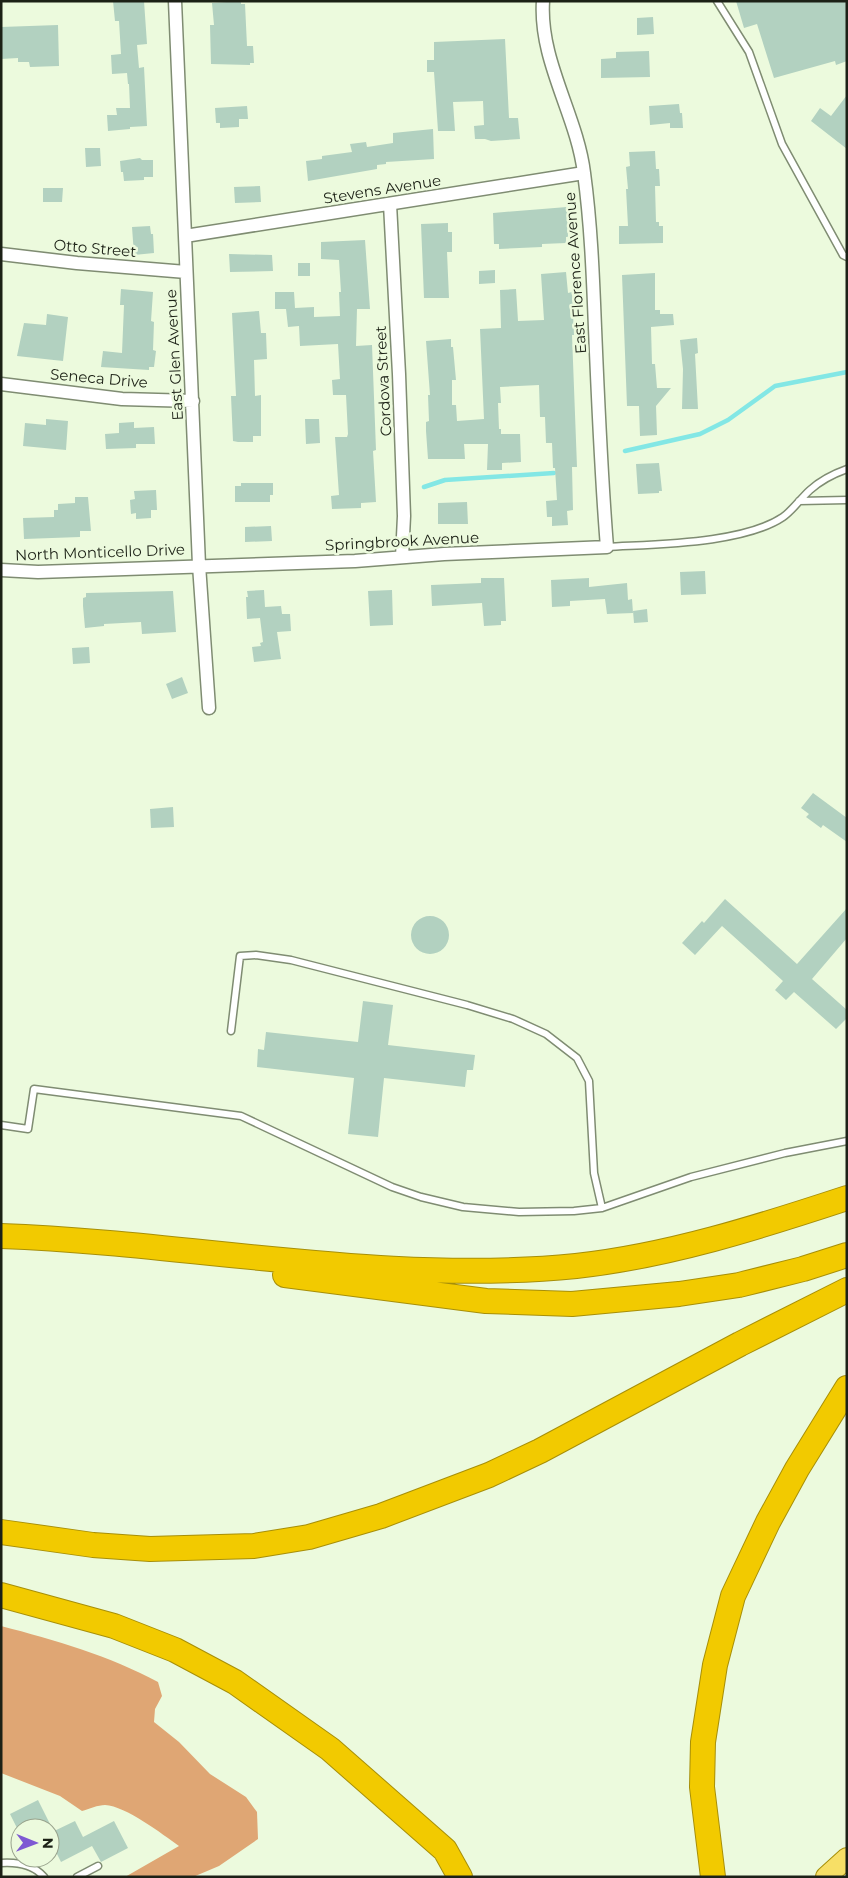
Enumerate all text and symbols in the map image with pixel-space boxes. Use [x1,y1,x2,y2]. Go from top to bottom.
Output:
street label: Stevens Avenue [322,170,442,208]
street label: East Florence Avenue [560,192,590,354]
street label: Otto Street [53,235,137,261]
street label: East Glen Avenue [161,289,187,421]
street label: Cordova Street [371,325,395,437]
street label: Seneca Drive [49,364,149,392]
street label: Springbrook Avenue [325,527,479,555]
street label: North Monticello Drive [15,540,185,564]
north arrow [10,1818,60,1868]
text: N [39,1837,57,1849]

